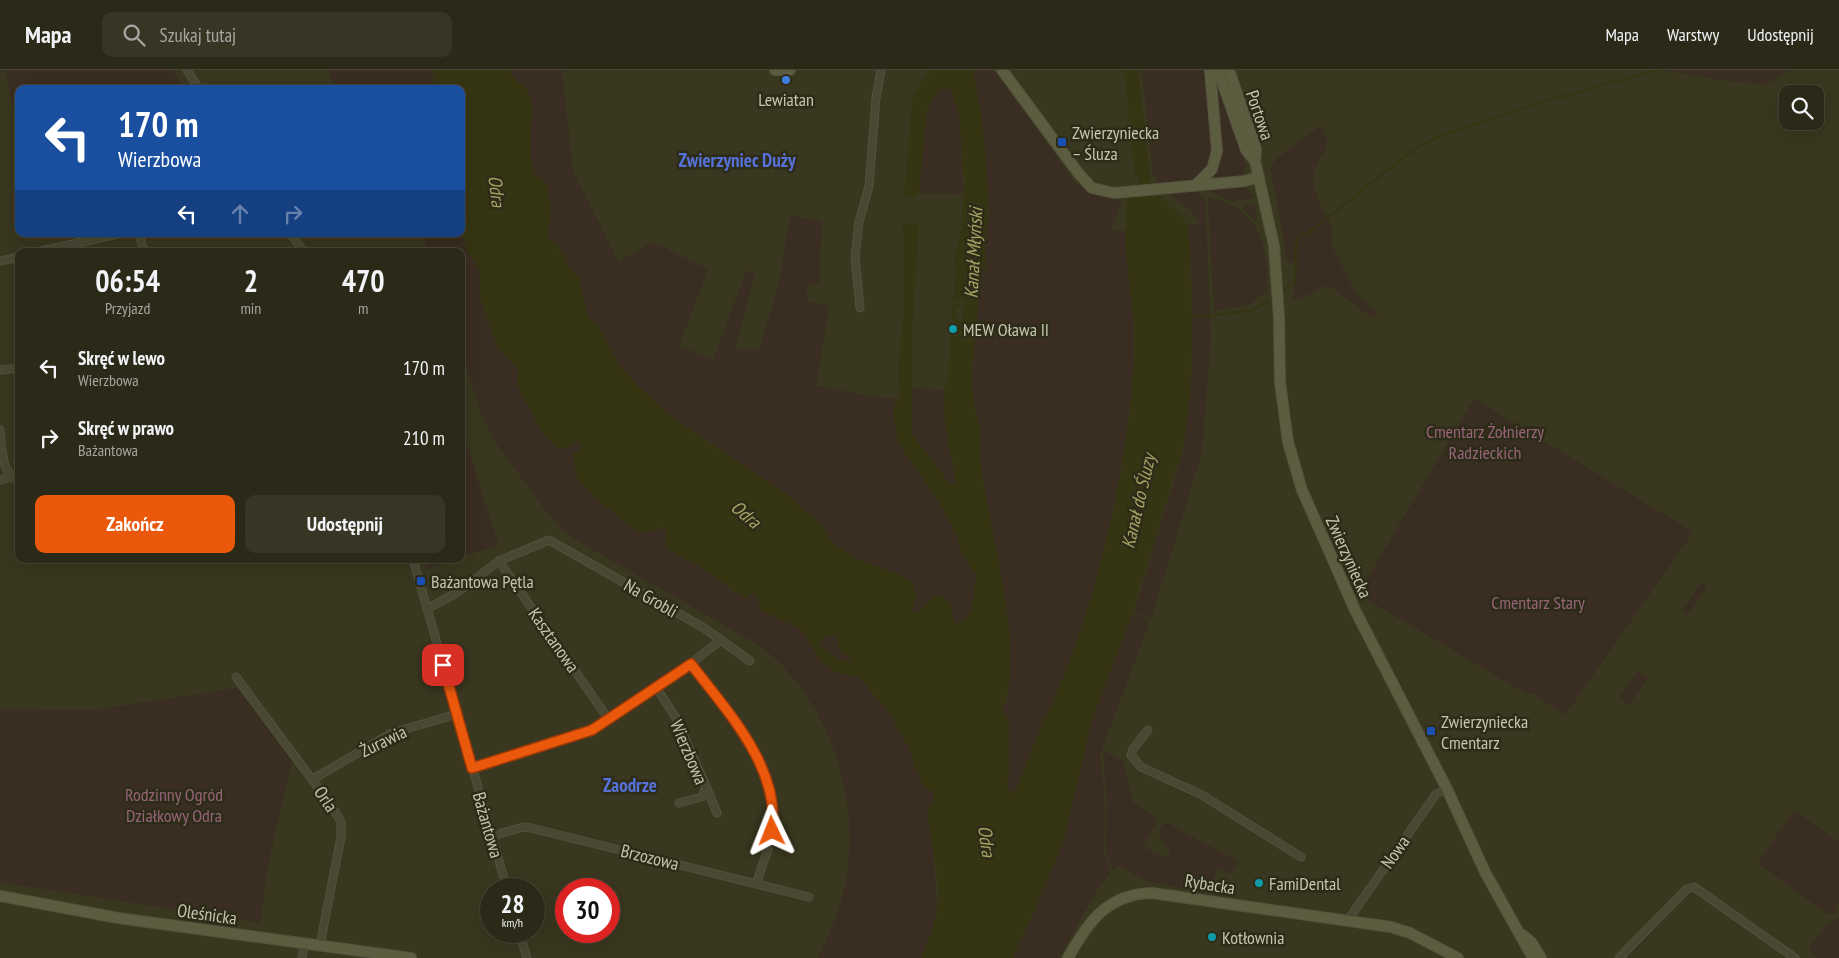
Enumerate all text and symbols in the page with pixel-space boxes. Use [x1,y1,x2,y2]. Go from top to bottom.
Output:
search box [102,12,452,57]
text: Mapa [25,19,72,50]
icon: search [120,21,148,49]
text: Szukaj tutaj [160,23,236,47]
text: Mapa [1605,23,1639,46]
text: Warstwy [1667,23,1719,46]
text: Udostępnij [1747,23,1814,46]
marker: Lewiatan [780,74,792,86]
map controls [1779,85,1824,130]
button: search [1779,85,1824,130]
street label: Portowa [1241,87,1279,143]
place label: Lewiatan [758,88,814,111]
text: 170 m [118,101,199,147]
icon: left [35,105,100,170]
place label: Zwierzyniecka – Śluza [1072,121,1159,165]
marker: Zwierzyniecka – Śluza [1056,136,1068,148]
text: Wierzbowa [118,145,201,173]
district label: Zwierzyniec Duży [678,148,796,172]
water label: Odra [483,174,511,209]
icon: left [173,200,201,228]
icon: ahead [226,200,254,228]
icon: right [279,200,307,228]
water label: Kanał Młyński [959,204,988,299]
text: 06:54 [95,261,160,300]
text: 2 [244,261,258,300]
text: 470 [342,261,385,300]
text: Przyjazd [105,298,150,318]
text: min [240,298,261,318]
text: m [358,298,368,318]
place label: MEW Oława II [963,318,1049,341]
marker: MEW Oława II [947,323,959,335]
text: Skręć w lewo [78,346,165,370]
icon: left [35,354,63,382]
text: 170 m [403,356,445,380]
text: Wierzbowa [78,370,139,390]
text: Skręć w prawo [78,416,174,440]
park label: Cmentarz Żołnierzy Radzieckich [1426,420,1544,464]
icon: right [35,424,63,452]
text: 210 m [403,426,445,450]
text: Bażantowa [78,440,138,460]
water label: Kanał do Śluzy [1115,449,1161,551]
button: Zakończ [35,495,235,553]
button: Udostępnij [245,495,445,553]
water label: Odra [726,495,767,534]
street label: Zwierzyniecka [1321,512,1377,602]
place label: Bażantowa Pętla [431,570,534,593]
street label: Na Grobli [620,573,682,623]
marker: Bażantowa Pętla [415,575,427,587]
park label: Cmentarz Stary [1491,591,1585,614]
street label: Kasztanowa [523,603,585,677]
pin [422,644,464,686]
icon: arrive [429,651,457,679]
place label: Zwierzyniecka Cmentarz [1441,710,1528,754]
street label: Wierzbowa [665,716,713,788]
street label: Żurawia [356,720,410,762]
marker: Zwierzyniecka Cmentarz [1425,725,1437,737]
district label: Zaodrze [603,773,657,797]
street label: Orla [309,782,343,816]
park label: Rodzinny Ogród Działkowy Odra [125,783,223,827]
street label: Bażantowa [468,789,508,861]
position arrow [745,804,797,856]
water label: Odra [973,824,1001,860]
street label: Nowa [1376,831,1414,873]
street label: Brzozowa [619,839,681,875]
street label: Rybacka [1183,869,1237,899]
place label: FamiDental [1269,872,1341,895]
marker: FamiDental [1253,877,1265,889]
speed limit sign: 30 [555,878,620,943]
text: 28 [501,888,524,920]
street label: Oleśnicka [176,898,238,930]
text: km/h [502,915,523,930]
place label: Kotłownia [1222,926,1284,949]
marker: Kotłownia [1206,931,1218,943]

